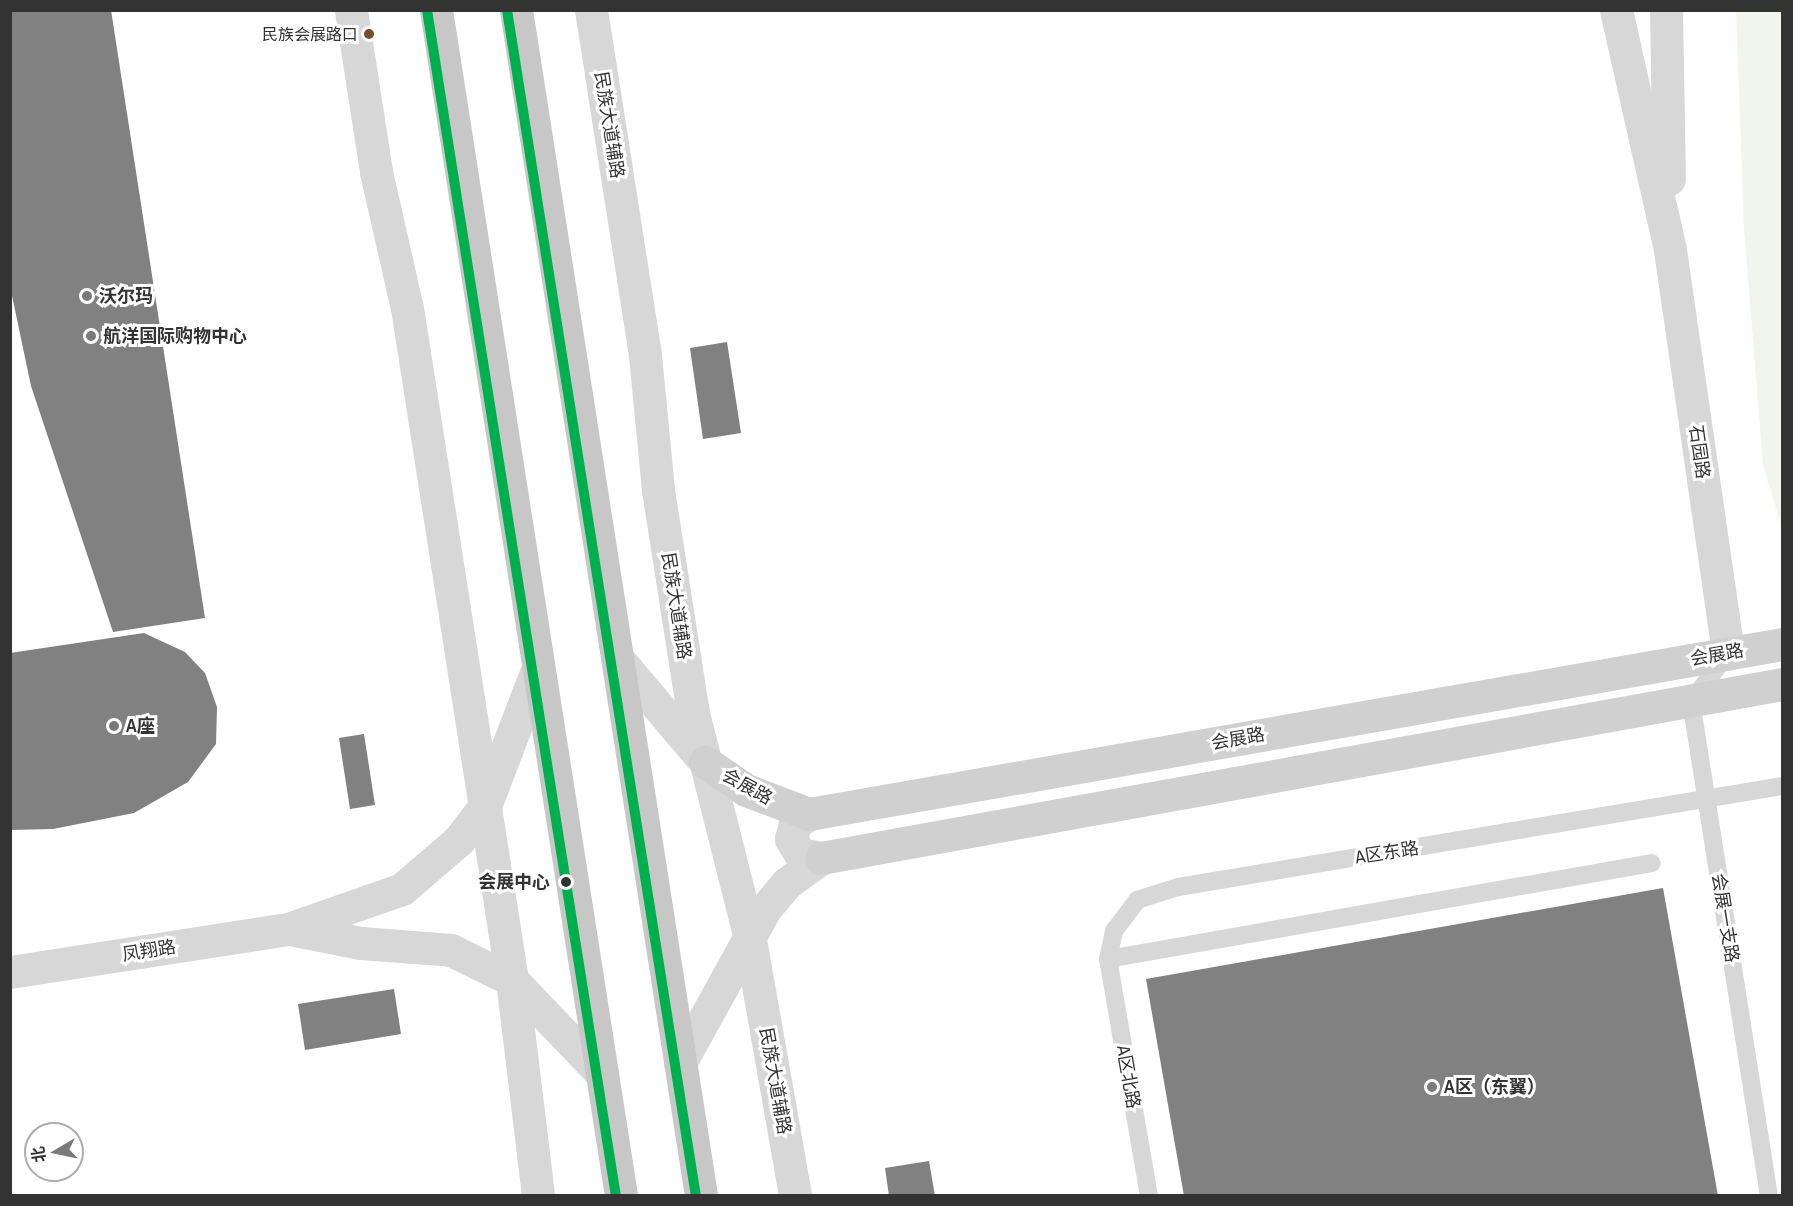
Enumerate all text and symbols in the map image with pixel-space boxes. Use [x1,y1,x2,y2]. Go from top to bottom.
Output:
place label: 民族会展路口 [262,24,358,44]
marker: 民族会展路口 [363,28,375,40]
street label: 民族大道辅路 [590,70,628,180]
place label: 沃尔玛 [99,285,153,307]
marker: 沃尔玛 [80,289,94,303]
place label: 航洋国际购物中心 [103,325,247,347]
marker: 航洋国际购物中心 [84,329,98,343]
street label: 石园路 [1685,424,1713,480]
street label: 民族大道辅路 [657,551,695,661]
street label: 会展路 [1689,640,1745,670]
place label: A座 [126,715,155,737]
marker: A座 [107,719,121,733]
street label: 会展路 [1210,724,1266,754]
street label: 会展路 [718,764,776,810]
street label: A区东路 [1354,837,1420,869]
place label: 会展中心 [478,871,550,893]
marker: 会展中心 [555,871,577,893]
street label: 会展一支路 [1707,872,1743,964]
street label: 凤翔路 [121,936,177,966]
street label: 民族大道辅路 [755,1026,795,1136]
street label: A区北路 [1112,1044,1144,1110]
place label: A区（东翼） [1444,1076,1545,1098]
marker: A区（东翼） [1425,1080,1439,1094]
north arrow [24,1122,84,1182]
text: 北 [26,1145,50,1164]

